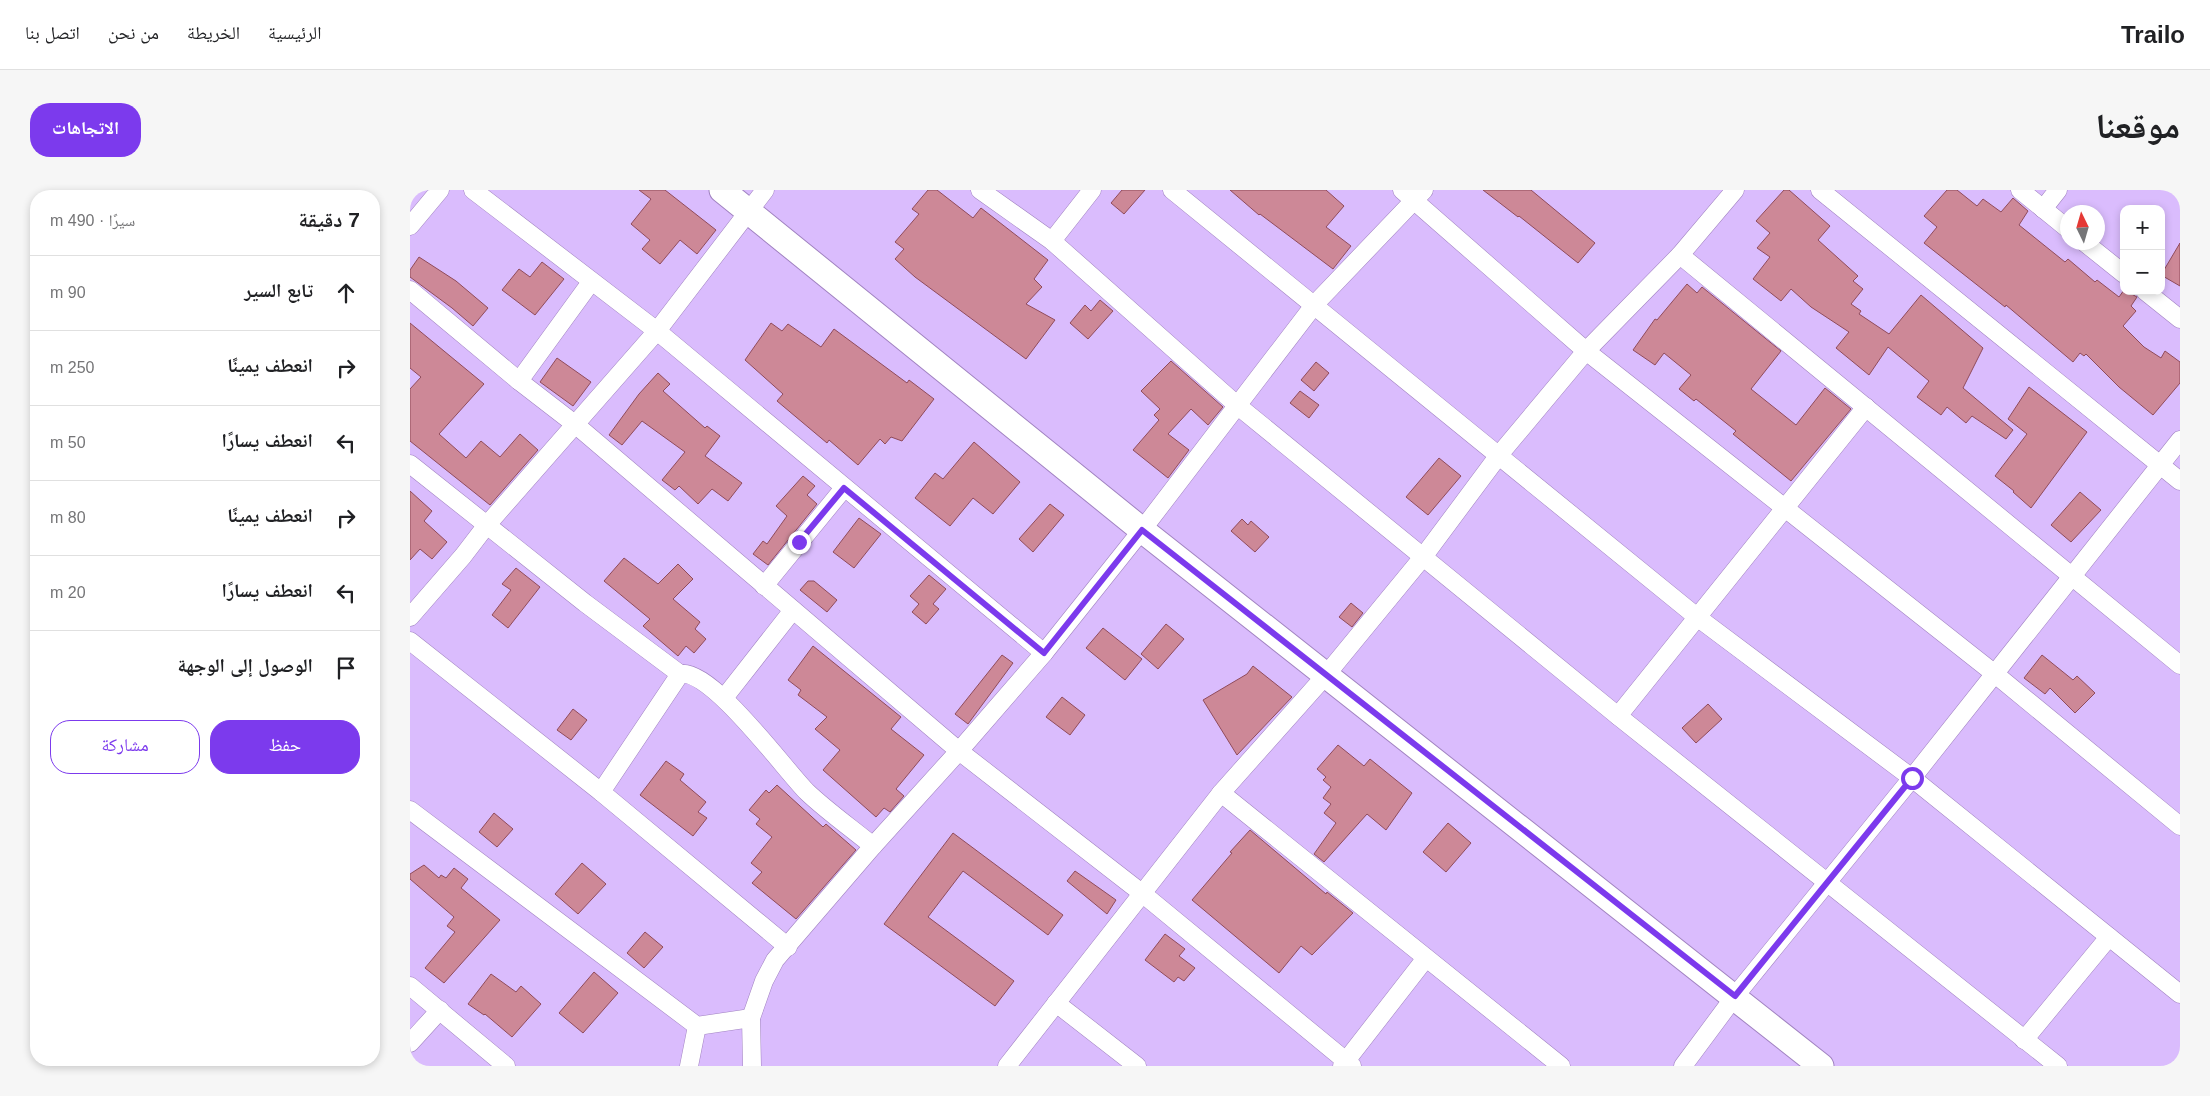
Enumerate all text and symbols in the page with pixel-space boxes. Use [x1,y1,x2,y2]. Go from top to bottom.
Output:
text: Trailo [2121,21,2185,48]
text: اتصل بنا [25,23,80,43]
text: من نحن [108,23,159,43]
text: الخريطة [187,23,240,43]
text: الرئيسية [268,23,321,43]
button: الاتجاهات [30,103,141,157]
text: موقعنا [2095,106,2180,145]
north arrow [2060,205,2105,250]
map controls [2120,205,2165,295]
button: + [2120,205,2165,250]
text: 7 دقيقة [298,208,360,231]
text: سيرًا · 490 m [50,212,135,229]
button: − [2120,250,2165,295]
icon: ahead [332,279,360,307]
text: تابع السير [244,280,313,301]
text: 90 m [50,284,86,301]
icon: right [332,354,360,382]
text: انعطف يمينًا [227,355,313,376]
text: 250 m [50,359,94,376]
icon: left [332,429,360,457]
text: انعطف يسارًا [222,430,313,451]
text: 50 m [50,434,86,451]
icon: right [332,504,360,532]
text: انعطف يمينًا [227,505,313,526]
text: 80 m [50,509,86,526]
route end [788,531,811,554]
icon: left [332,579,360,607]
text: انعطف يسارًا [222,580,313,601]
text: 20 m [50,584,86,601]
icon: arrive [332,654,360,682]
text: الوصول إلى الوجهة [177,655,313,676]
button: مشاركة [50,720,200,774]
button: حفظ [210,720,360,774]
route start [1901,767,1924,790]

